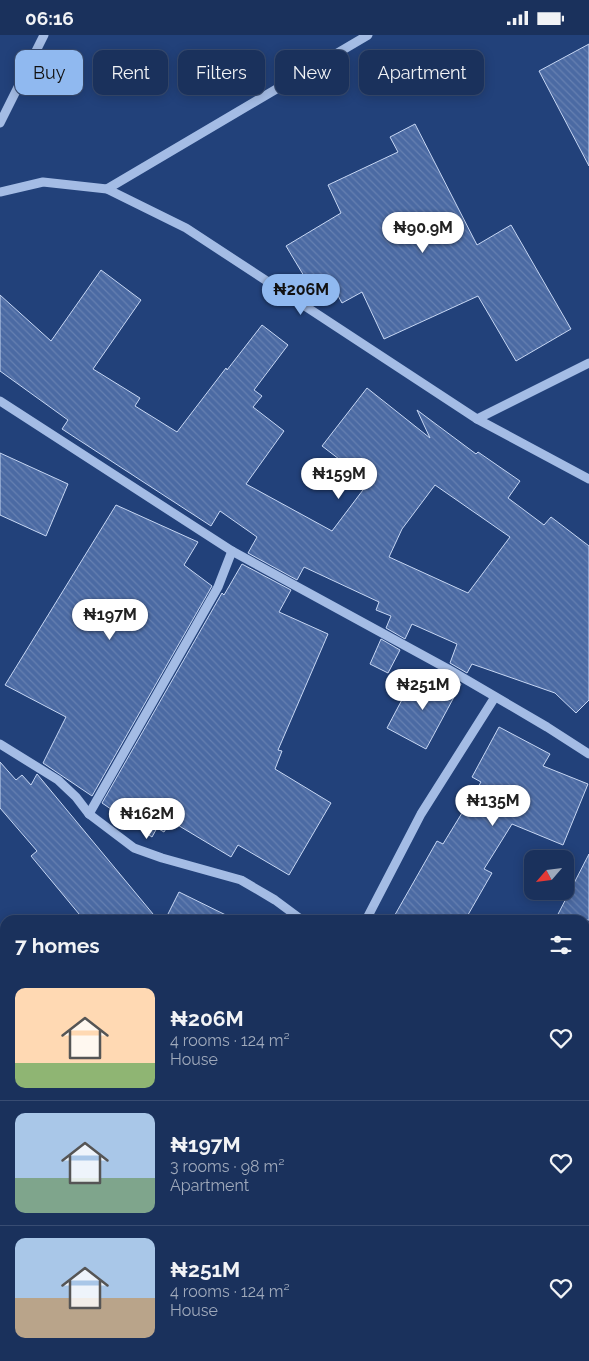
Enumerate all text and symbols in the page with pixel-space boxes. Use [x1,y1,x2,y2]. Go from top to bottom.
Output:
text: 06:16 [25,7,74,29]
chip: Buy [15,50,83,95]
chip: Rent [93,50,168,95]
chip: Filters [178,50,265,95]
chip: New [275,50,349,95]
chip: Apartment [359,50,484,95]
pin: ₦90.9M [382,211,464,254]
text: ₦90.9M [393,218,453,237]
pin: ₦206M [266,273,336,316]
text: ₦206M [273,280,329,299]
pin: ₦159M [304,457,374,500]
text: ₦159M [312,464,366,483]
pin: ₦197M [75,599,145,641]
text: ₦197M [83,605,137,624]
pin: ₦251M [388,669,458,711]
text: ₦251M [396,675,450,694]
pin: ₦135M [458,785,528,827]
text: ₦135M [466,791,520,810]
pin: ₦162M [112,797,182,840]
text: ₦162M [120,804,174,823]
north arrow [524,850,574,900]
map controls [524,850,574,900]
icon: filters [547,931,575,959]
text: 7 homes [15,933,100,958]
text: ₦206M [170,1006,244,1031]
icon: home [55,1008,115,1068]
icon: heart [547,1024,575,1052]
text: 4 rooms · 124 m² [170,1031,290,1050]
text: House [170,1050,218,1069]
text: ₦197M [170,1132,241,1157]
icon: home [55,1133,115,1193]
icon: heart [547,1149,575,1177]
text: 3 rooms · 98 m² [170,1157,285,1176]
text: Apartment [170,1176,249,1195]
text: ₦251M [170,1257,240,1282]
icon: home [55,1258,115,1318]
icon: heart [547,1274,575,1302]
text: 4 rooms · 124 m² [170,1282,290,1301]
text: House [170,1301,218,1320]

